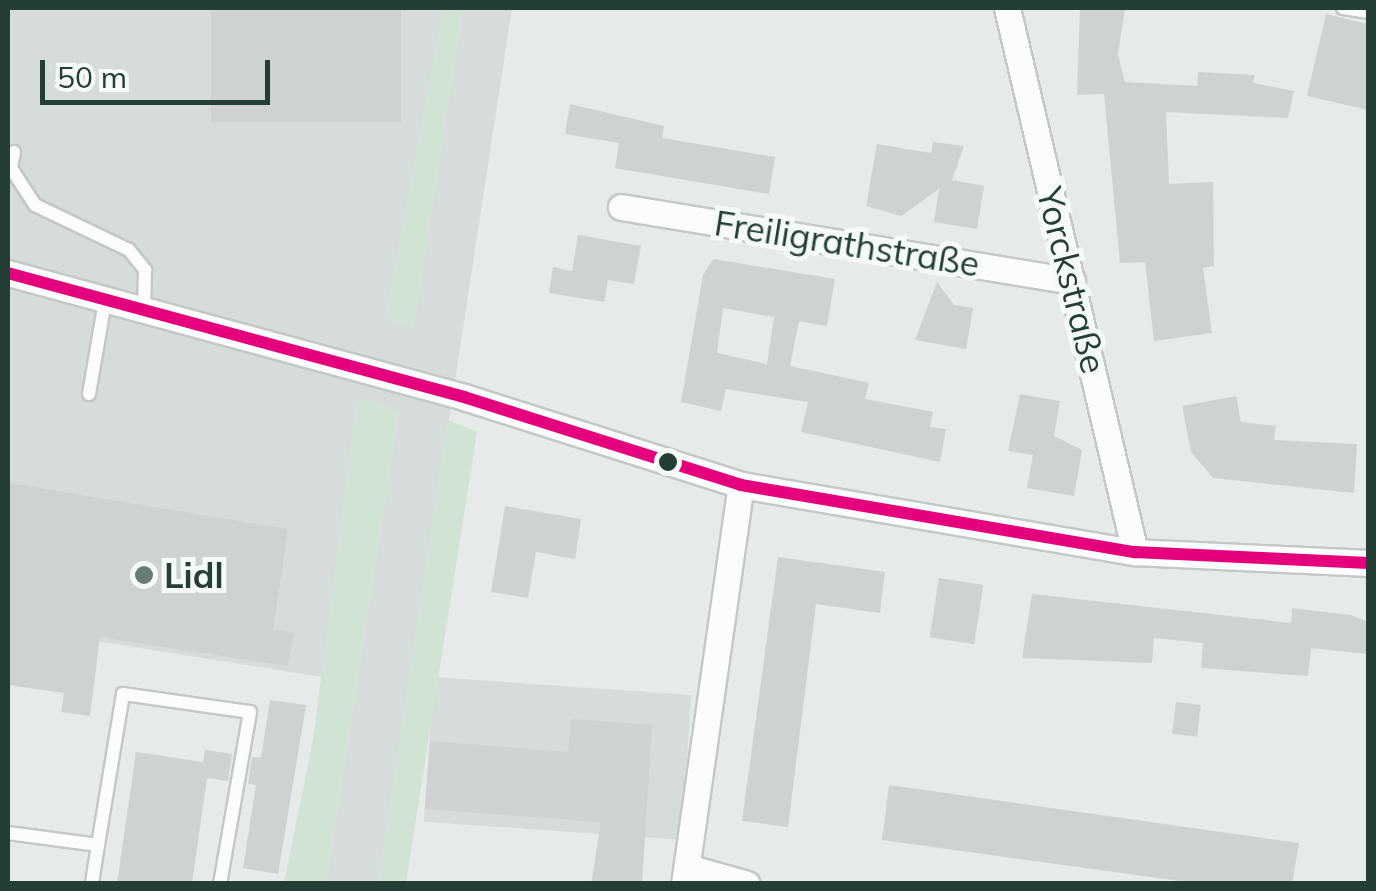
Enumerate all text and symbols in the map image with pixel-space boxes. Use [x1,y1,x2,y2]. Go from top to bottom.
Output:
scale bar [45,40,275,102]
text: 50 m [57,58,127,96]
street label: Yorckstraße [1029,183,1115,377]
street label: Freiligrathstraße [712,201,982,285]
unlabelled marker [658,452,678,472]
place label: Lidl [164,554,224,596]
marker: Lidl [133,564,155,586]

